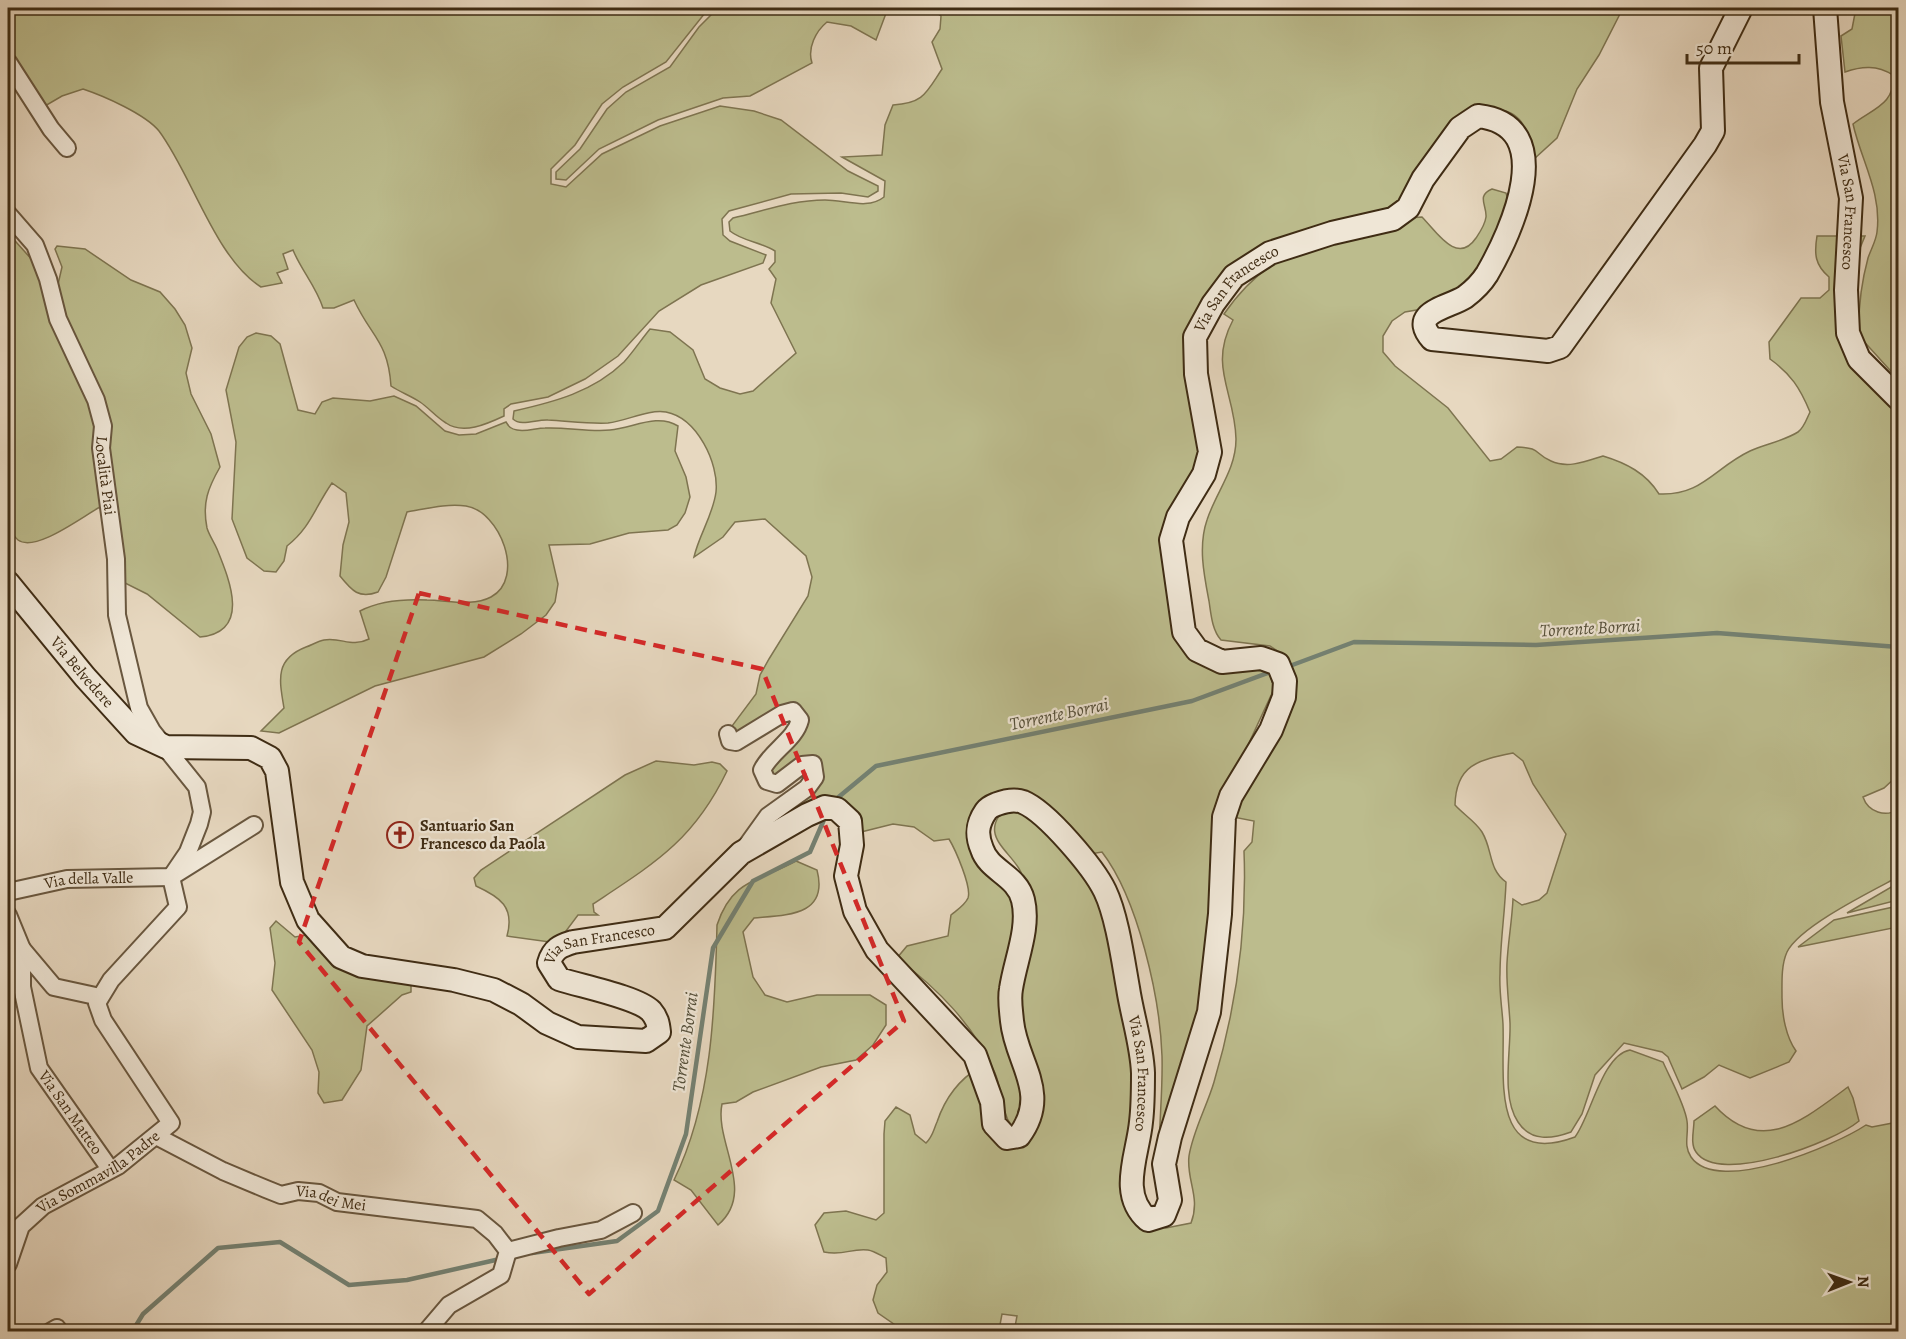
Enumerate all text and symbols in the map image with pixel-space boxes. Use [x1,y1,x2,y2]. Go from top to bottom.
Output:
scale bar [1687,27,1800,65]
text: 50 m [1696,36,1732,60]
street label: Via San Francesco [1831,151,1863,271]
street label: Via San Francesco [1188,240,1281,337]
street label: Località Piai [90,435,121,516]
water label: Torrente Borrai [1539,613,1641,643]
street label: Via Belvedere [45,631,119,713]
water label: Torrente Borrai [1007,692,1111,736]
place label: Santuario San Francesco da Paola [420,815,546,855]
church icon: Santuario San Francesco da Paola [385,820,415,850]
street label: Via della Valle [41,867,134,895]
street label: Via San Francesco [538,919,656,968]
water label: Torrente Borrai [666,990,704,1093]
street label: Via San Francesco [1123,1013,1154,1133]
street label: Via San Matteo [32,1065,108,1159]
street label: Via Sommavilla Padre [30,1125,165,1219]
street label: Via dei Mei [294,1180,367,1216]
north arrow [1819,1252,1879,1312]
text: N [1852,1276,1874,1288]

